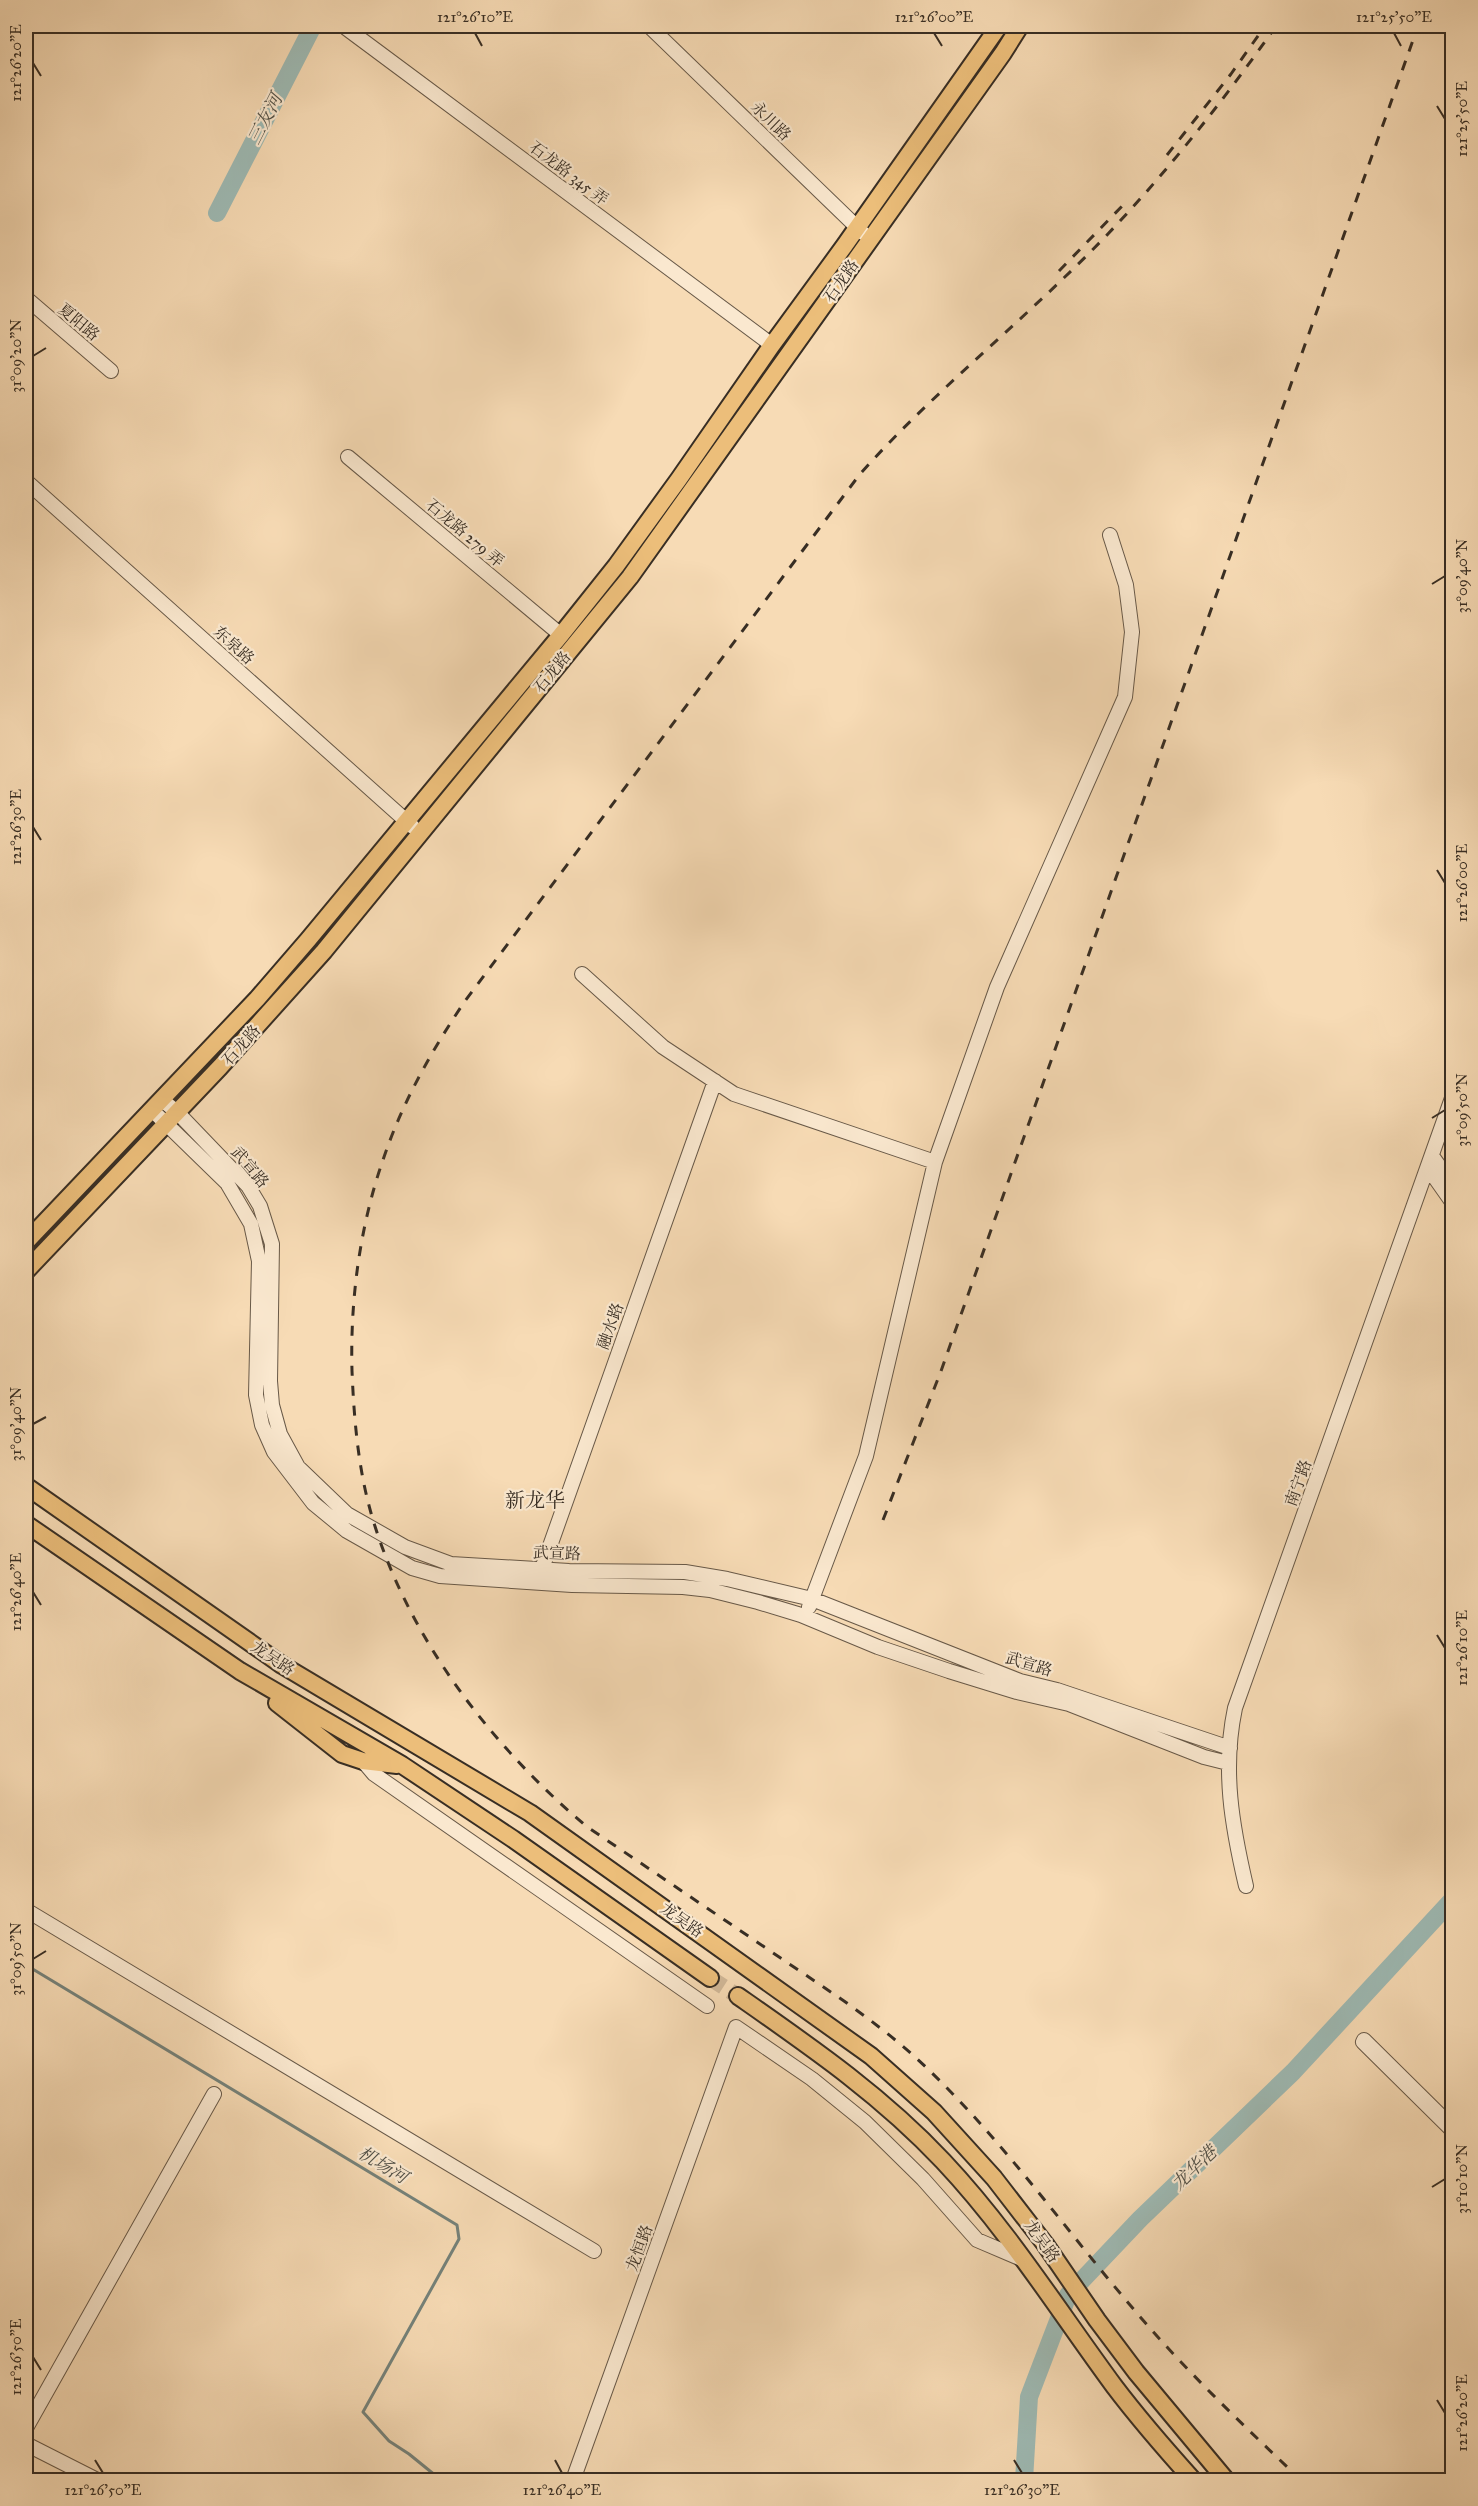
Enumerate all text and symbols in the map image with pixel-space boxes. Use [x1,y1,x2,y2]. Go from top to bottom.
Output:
text: 121°26'10"E [437,8,513,26]
text: 121°26'00"E [895,8,974,26]
text: 121°25'50"E [1356,8,1432,26]
text: 121°26'20"E [7,24,25,102]
text: 121°25'50"E [1453,81,1471,157]
water label: 三友河 [243,87,288,148]
street label: 永川路 [747,97,795,145]
street label: 石龙路 345 弄 [526,137,612,209]
street label: 石龙路 [819,256,863,306]
street label: 夏阳路 [55,299,103,345]
text: 31°09'20"N [7,319,25,393]
street label: 石龙路 279 弄 [422,495,508,571]
text: 31°09'40"N [1453,538,1471,613]
street label: 东泉路 [210,622,258,668]
street label: 石龙路 [530,647,574,697]
text: 121°26'30"E [7,789,25,865]
text: 121°26'00"E [1453,843,1471,922]
street label: 石龙路 [218,1021,264,1069]
text: 31°09'50"N [1453,1073,1471,1147]
street label: 武宣路 [227,1143,273,1191]
street label: 融水路 [593,1300,627,1352]
text: 31°09'40"N [7,1386,25,1461]
street label: 南宁路 [1281,1457,1315,1509]
district label: 新龙华 [505,1488,565,1512]
street label: 武宣路 [533,1543,581,1563]
text: 121°26'40"E [7,1553,25,1631]
text: 121°26'10"E [1453,1610,1471,1686]
street label: 龙吴路 [248,1637,298,1679]
street label: 武宣路 [1003,1648,1055,1680]
street label: 龙吴路 [657,1898,707,1942]
text: 31°09'50"N [7,1922,25,1996]
water label: 龙华港 [1167,2140,1223,2195]
water label: 机场河 [354,2142,414,2190]
text: 31°10'10"N [1453,2144,1471,2214]
street label: 龙吴路 [1020,2216,1064,2266]
street label: 龙恒路 [622,2222,656,2274]
text: 121°26'50"E [7,2318,25,2395]
text: 121°26'20"E [1453,2374,1471,2452]
text: 121°26'50"E [65,2481,142,2499]
text: 121°26'40"E [523,2481,601,2499]
text: 121°26'30"E [984,2481,1060,2499]

